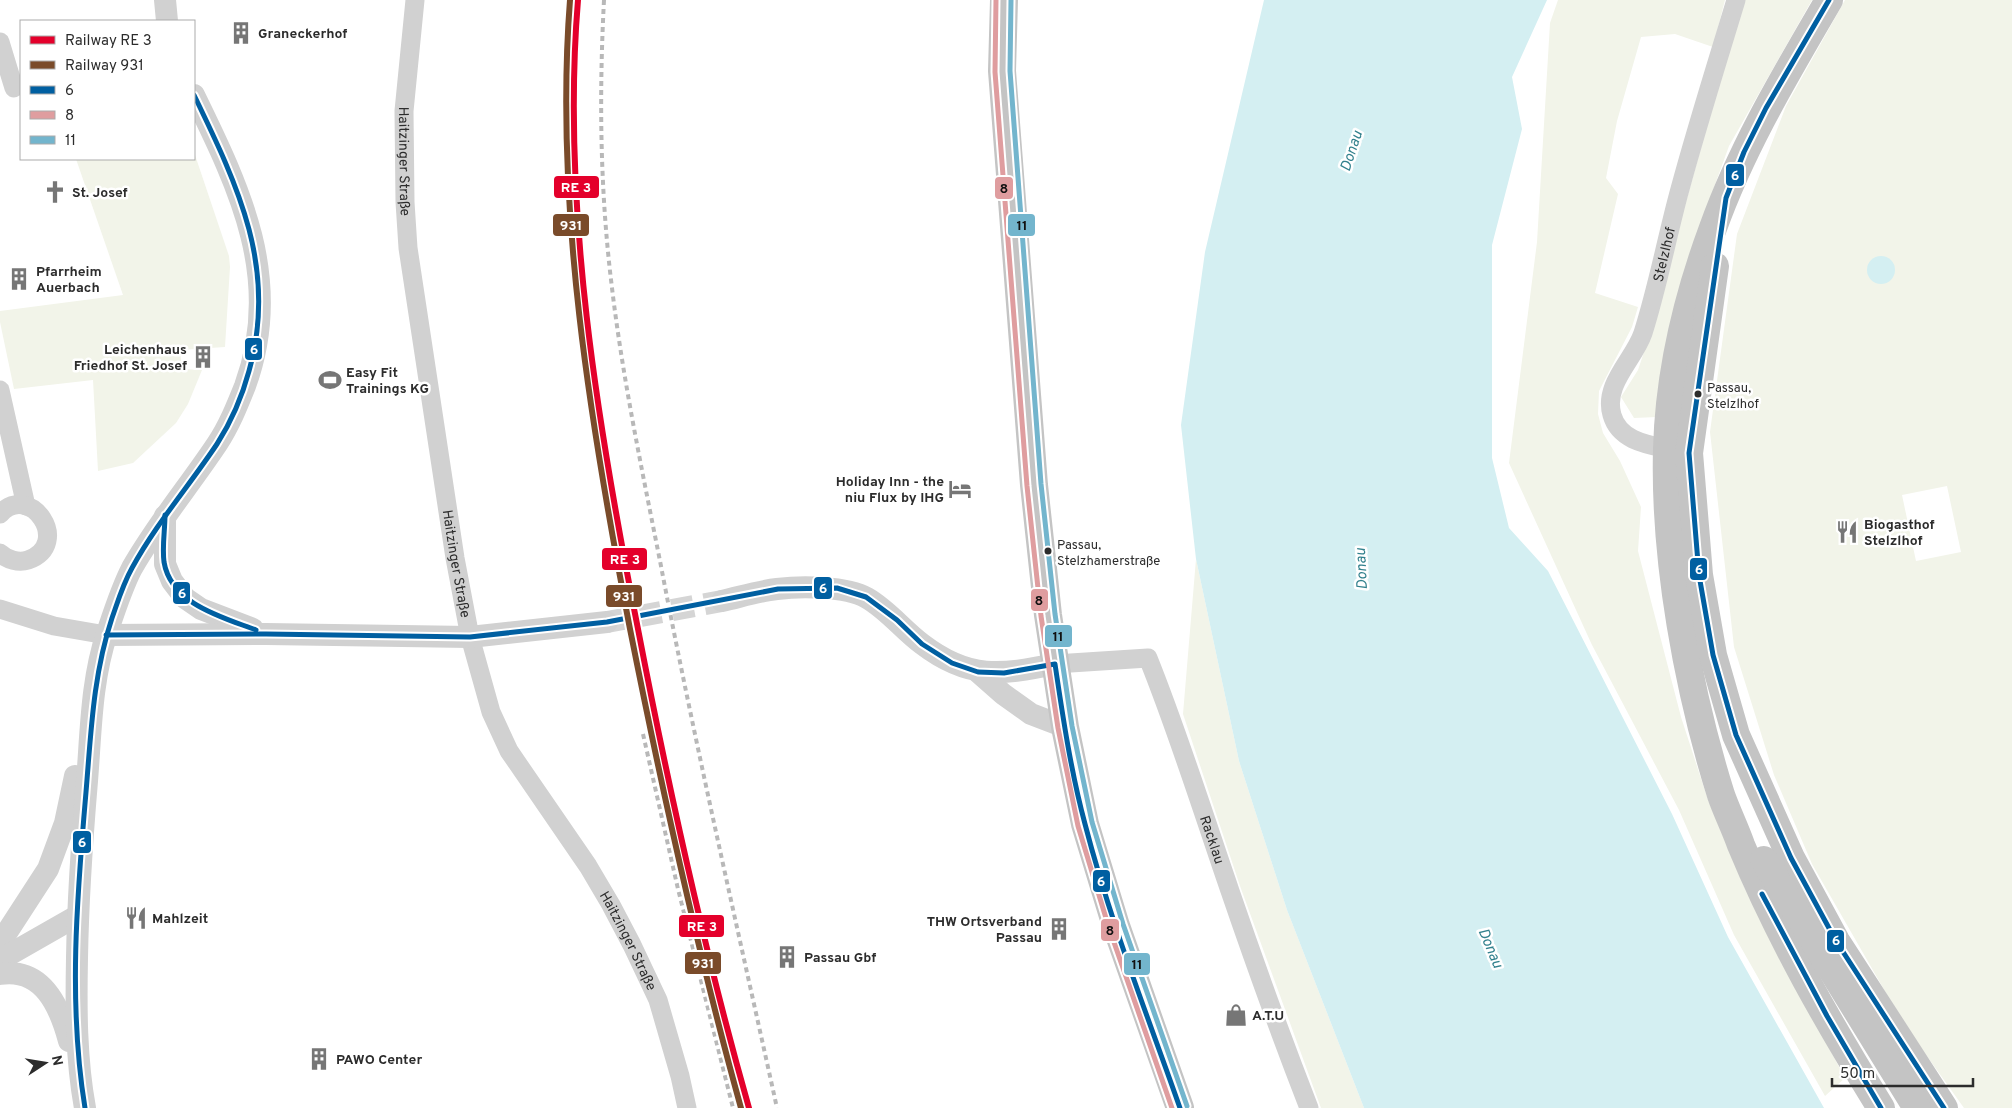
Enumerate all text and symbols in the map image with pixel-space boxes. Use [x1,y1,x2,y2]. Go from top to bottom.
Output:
legend [20,20,195,160]
building icon: Graneckerhof [228,20,254,46]
place label: Graneckerhof [258,26,347,43]
text: Railway RE 3 [65,32,152,51]
text: Railway 931 [65,57,144,76]
text: 6 [65,82,74,101]
text: 8 [65,107,74,126]
street label: Haitzinger Straße [394,107,413,217]
water label: Donau [1337,128,1368,174]
text: 11 [65,132,76,151]
line badge: 6 [1725,163,1745,187]
text: 6 [1731,168,1739,185]
line badge: RE 3 [553,175,600,199]
line badge: 8 [994,176,1014,200]
church icon: St. Josef [42,179,68,205]
text: RE 3 [561,180,591,197]
text: 8 [1000,181,1008,198]
place label: St. Josef [72,185,128,202]
line badge: 931 [552,213,590,237]
line badge: 11 [1007,213,1036,237]
text: 931 [560,218,582,235]
text: 11 [1016,218,1028,235]
street label: Stelzlhof [1650,225,1680,284]
place label: Pfarrheim Auerbach [36,264,102,297]
building icon: Pfarrheim Auerbach [6,266,32,292]
line badge: 6 [244,337,263,361]
place label: Leichenhaus Friedhof St. Josef [74,342,187,375]
text: 6 [250,342,258,359]
building icon: Leichenhaus Friedhof St. Josef [190,344,216,370]
place label: Easy Fit Trainings KG [346,365,429,398]
sports icon: Easy Fit Trainings KG [317,367,343,393]
place label: Passau, Stelzlhof [1707,381,1759,413]
marker: Passau, Stelzlhof [1693,389,1703,399]
place label: Holiday Inn - the niu Flux by IHG [836,474,944,507]
hotel icon: Holiday Inn - the niu Flux by IHG [947,476,973,502]
street label: Haitzinger Straße [438,509,473,619]
place label: Biogasthof Stelzlhof [1864,517,1935,550]
restaurant icon: Biogasthof Stelzlhof [1834,519,1860,545]
place label: Passau, Stelzhamerstraße [1057,538,1160,570]
marker: Passau, Stelzhamerstraße [1043,546,1053,556]
line badge: RE 3 [601,547,648,571]
water label: Donau [1352,547,1373,590]
text: RE 3 [610,552,640,569]
line badge: 6 [1689,557,1708,581]
text: 6 [1695,562,1703,579]
line badge: 6 [813,576,833,600]
line badge: 6 [172,581,191,605]
text: 6 [819,581,827,598]
line badge: 931 [605,584,643,608]
text: 6 [178,586,186,603]
line badge: 8 [1030,588,1049,612]
text: 931 [613,589,635,606]
text: 8 [1035,593,1043,610]
line badge: 11 [1044,624,1073,648]
text: 11 [1052,629,1064,646]
street label: Racklau [1195,814,1227,867]
line badge: 6 [72,830,92,854]
text: 6 [78,835,86,852]
line badge: 6 [1092,869,1111,893]
text: 6 [1097,874,1105,891]
street label: Haitzinger Straße [595,889,659,994]
restaurant icon: Mahlzeit [123,905,149,931]
place label: Mahlzeit [152,911,208,928]
line badge: RE 3 [678,914,725,938]
place label: THW Ortsverband Passau [927,914,1042,947]
building icon: THW Ortsverband Passau [1046,916,1072,942]
line badge: 8 [1100,918,1120,942]
text: RE 3 [687,919,717,936]
text: 8 [1106,923,1114,940]
water label: Donau [1473,926,1507,972]
line badge: 6 [1826,929,1845,953]
text: 6 [1832,933,1840,950]
building icon: Passau Gbf [774,944,800,970]
place label: Passau Gbf [804,950,876,967]
line badge: 931 [684,951,722,975]
line badge: 11 [1123,952,1151,976]
text: 931 [692,956,714,973]
text: 11 [1131,957,1143,974]
shop icon: A.T.U [1223,1002,1249,1028]
place label: A.T.U [1252,1008,1284,1025]
north arrow [20,1038,70,1088]
building icon: PAWO Center [306,1046,332,1072]
place label: PAWO Center [336,1052,422,1069]
text: N [47,1054,66,1067]
scale bar [1832,1056,1973,1088]
text: 50 m [1840,1065,1875,1084]

